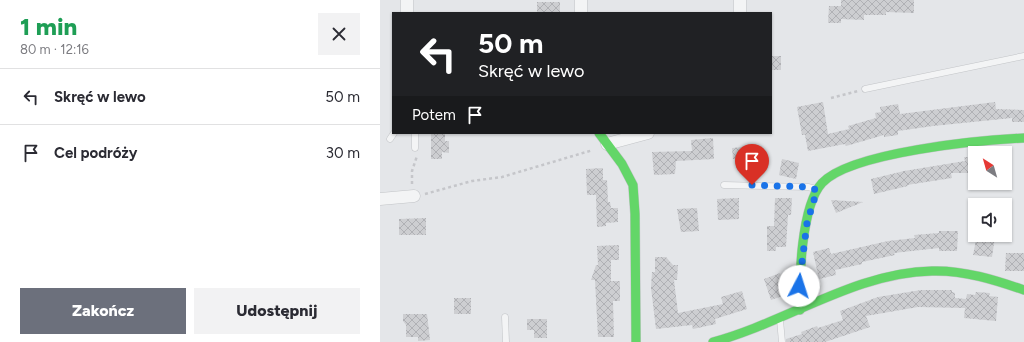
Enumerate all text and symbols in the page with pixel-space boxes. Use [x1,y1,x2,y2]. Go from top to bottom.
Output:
text: 1 min [20,12,77,41]
button: close [318,13,360,55]
text: 50 m [478,26,544,60]
icon: left [412,28,464,80]
text: 80 m · 12:16 [20,42,89,57]
text: Skręć w lewo [478,60,584,82]
icon: left [20,86,42,108]
text: Skręć w lewo [54,88,146,106]
text: 50 m [325,88,360,106]
icon: arrive [464,104,486,126]
text: Potem [412,106,456,124]
icon: arrive [20,142,42,164]
text: Cel podróży [54,144,137,162]
text: 30 m [326,144,360,162]
pin [735,144,769,185]
north arrow [968,146,1012,190]
map controls [968,146,1012,242]
icon: arrive [741,150,763,172]
button: sound [968,198,1012,242]
position arrow [778,265,820,307]
button: Zakończ [20,288,186,334]
button: Udostępnij [194,288,360,334]

